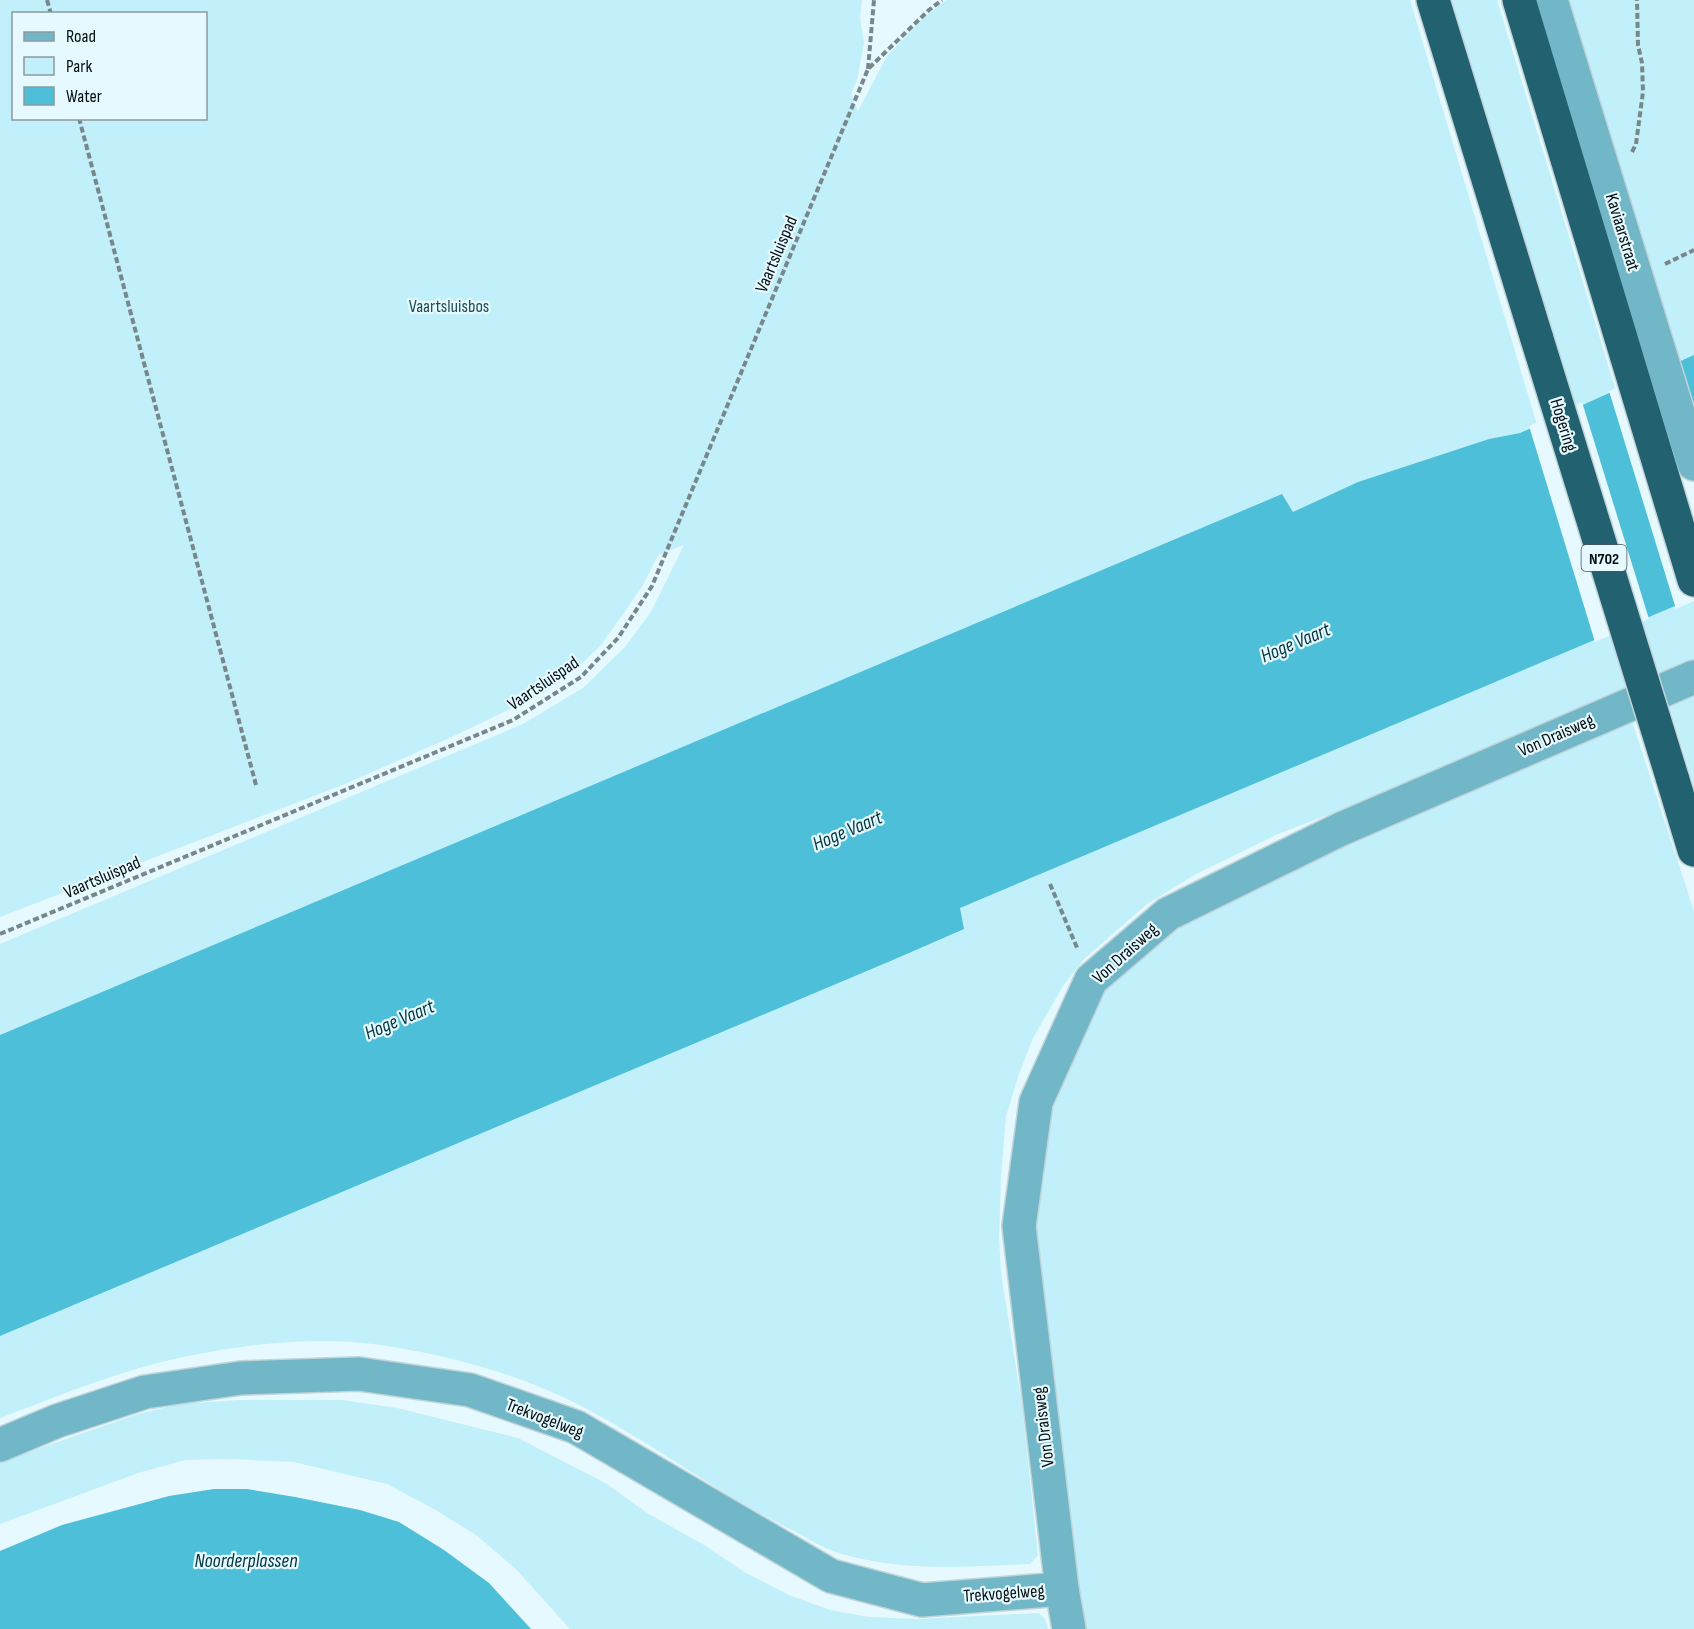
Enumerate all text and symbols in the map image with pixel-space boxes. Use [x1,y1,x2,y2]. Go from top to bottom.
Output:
legend [12,12,207,120]
text: Road [66,26,96,47]
text: Park [66,56,92,77]
text: Water [66,86,102,107]
street label: Kaviaarstraat [1601,191,1644,274]
street label: Vaartsluispad [751,213,802,296]
park label: Vaartsluisbos [409,296,489,317]
street label: Hogering [1546,396,1582,454]
road number: N702 [1582,545,1626,571]
water label: Hoge Vaart [1257,617,1335,668]
street label: Vaartsluispad [504,652,583,715]
street label: Von Draisweg [1515,709,1597,761]
water label: Hoge Vaart [809,805,887,856]
street label: Vaartsluispad [61,852,144,903]
street label: Von Draisweg [1088,919,1162,988]
water label: Hoge Vaart [361,994,439,1045]
street label: Von Draisweg [1028,1386,1059,1468]
street label: Trekvogelweg [503,1394,587,1443]
water label: Noorderplassen [194,1549,298,1573]
street label: Trekvogelweg [963,1580,1045,1607]

